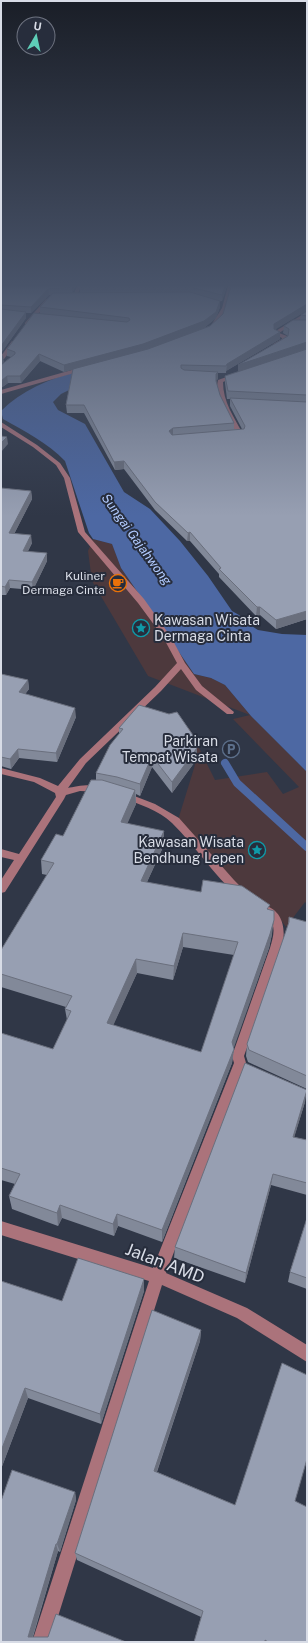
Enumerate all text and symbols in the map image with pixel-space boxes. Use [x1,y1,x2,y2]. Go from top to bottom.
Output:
north arrow [16,16,56,56]
text: U [33,20,42,33]
water label: Sungai Gajahwong [99,491,175,588]
place label: Kuliner Dermaga Cinta [22,569,105,597]
cafe icon: Kuliner Dermaga Cinta [108,573,128,593]
place label: Kawasan Wisata Dermaga Cinta [154,612,260,644]
place icon: Kawasan Wisata Dermaga Cinta [131,618,151,638]
place label: Parkiran Tempat Wisata [122,733,218,765]
parking icon: Parkiran Tempat Wisata [221,739,241,759]
place label: Kawasan Wisata Bendhung Lepen [134,834,244,866]
place icon: Kawasan Wisata Bendhung Lepen [247,840,267,860]
street label: Jalan AMD [123,1239,207,1287]

